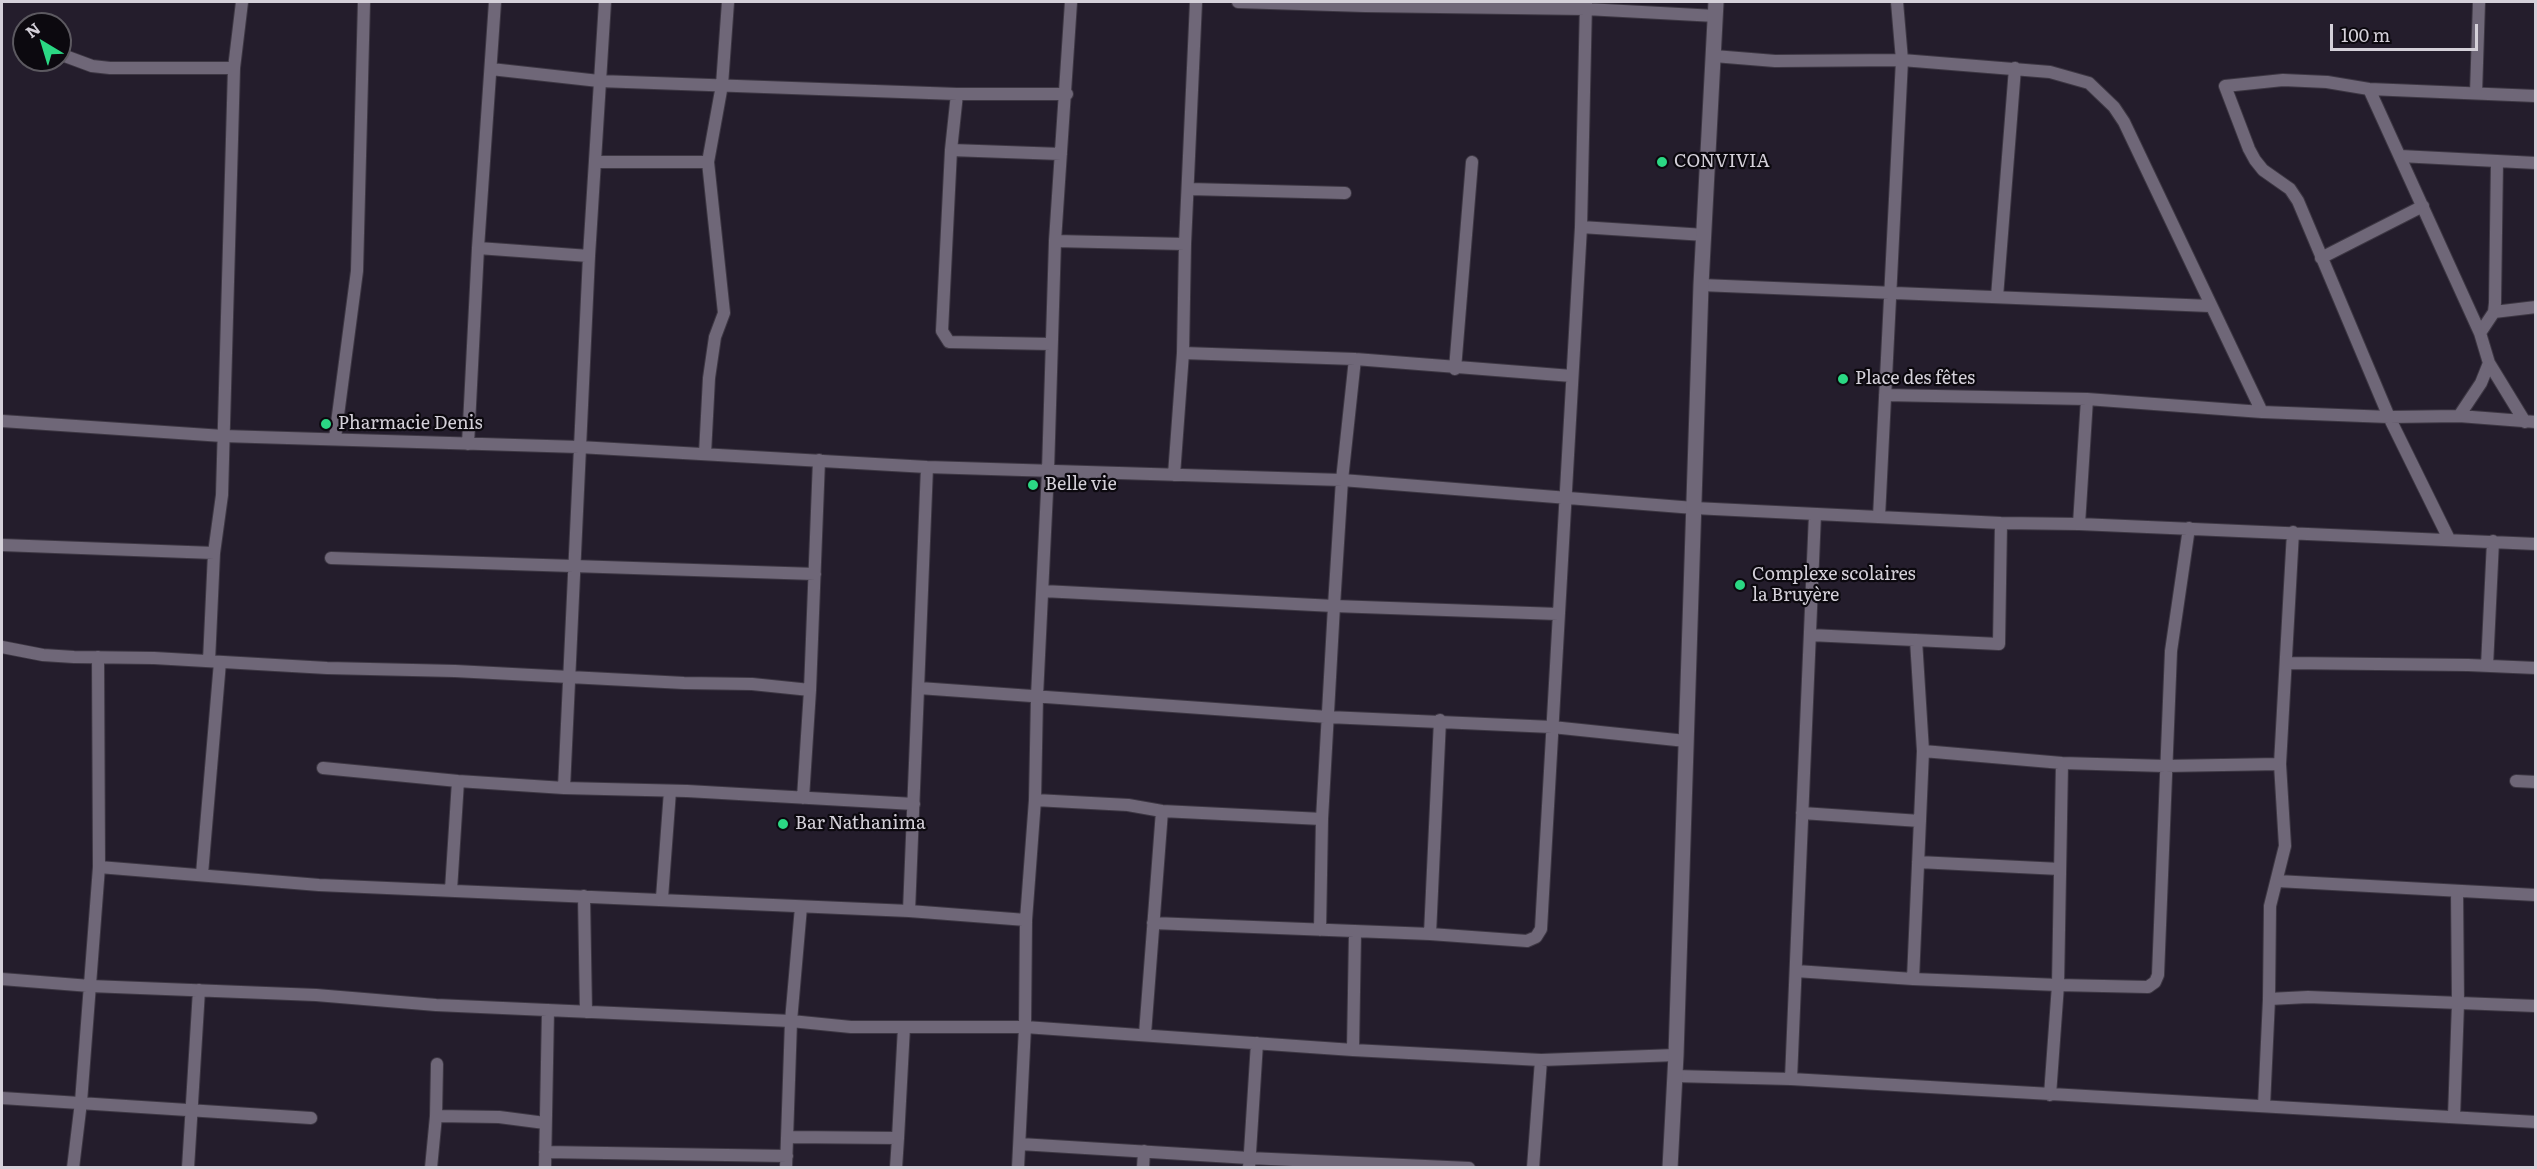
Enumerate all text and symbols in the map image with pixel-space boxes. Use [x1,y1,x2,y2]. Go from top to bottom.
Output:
north arrow [12,12,72,72]
scale bar [2333,12,2482,50]
text: N [19,16,45,43]
text: 100 m [2341,21,2390,48]
place label: CONVIVIA [1674,151,1770,173]
marker: CONVIVIA [1655,155,1669,169]
place label: Place des fêtes [1855,368,1975,390]
marker: Place des fêtes [1836,372,1850,386]
place label: Pharmacie Denis [338,413,483,435]
marker: Pharmacie Denis [319,417,333,431]
place label: Belle vie [1045,474,1117,496]
marker: Belle vie [1026,478,1040,492]
place label: Complexe scolaires la Bruyère [1752,564,1916,606]
marker: Complexe scolaires la Bruyère [1733,578,1747,592]
place label: Bar Nathanima [795,813,926,835]
marker: Bar Nathanima [776,817,790,831]

